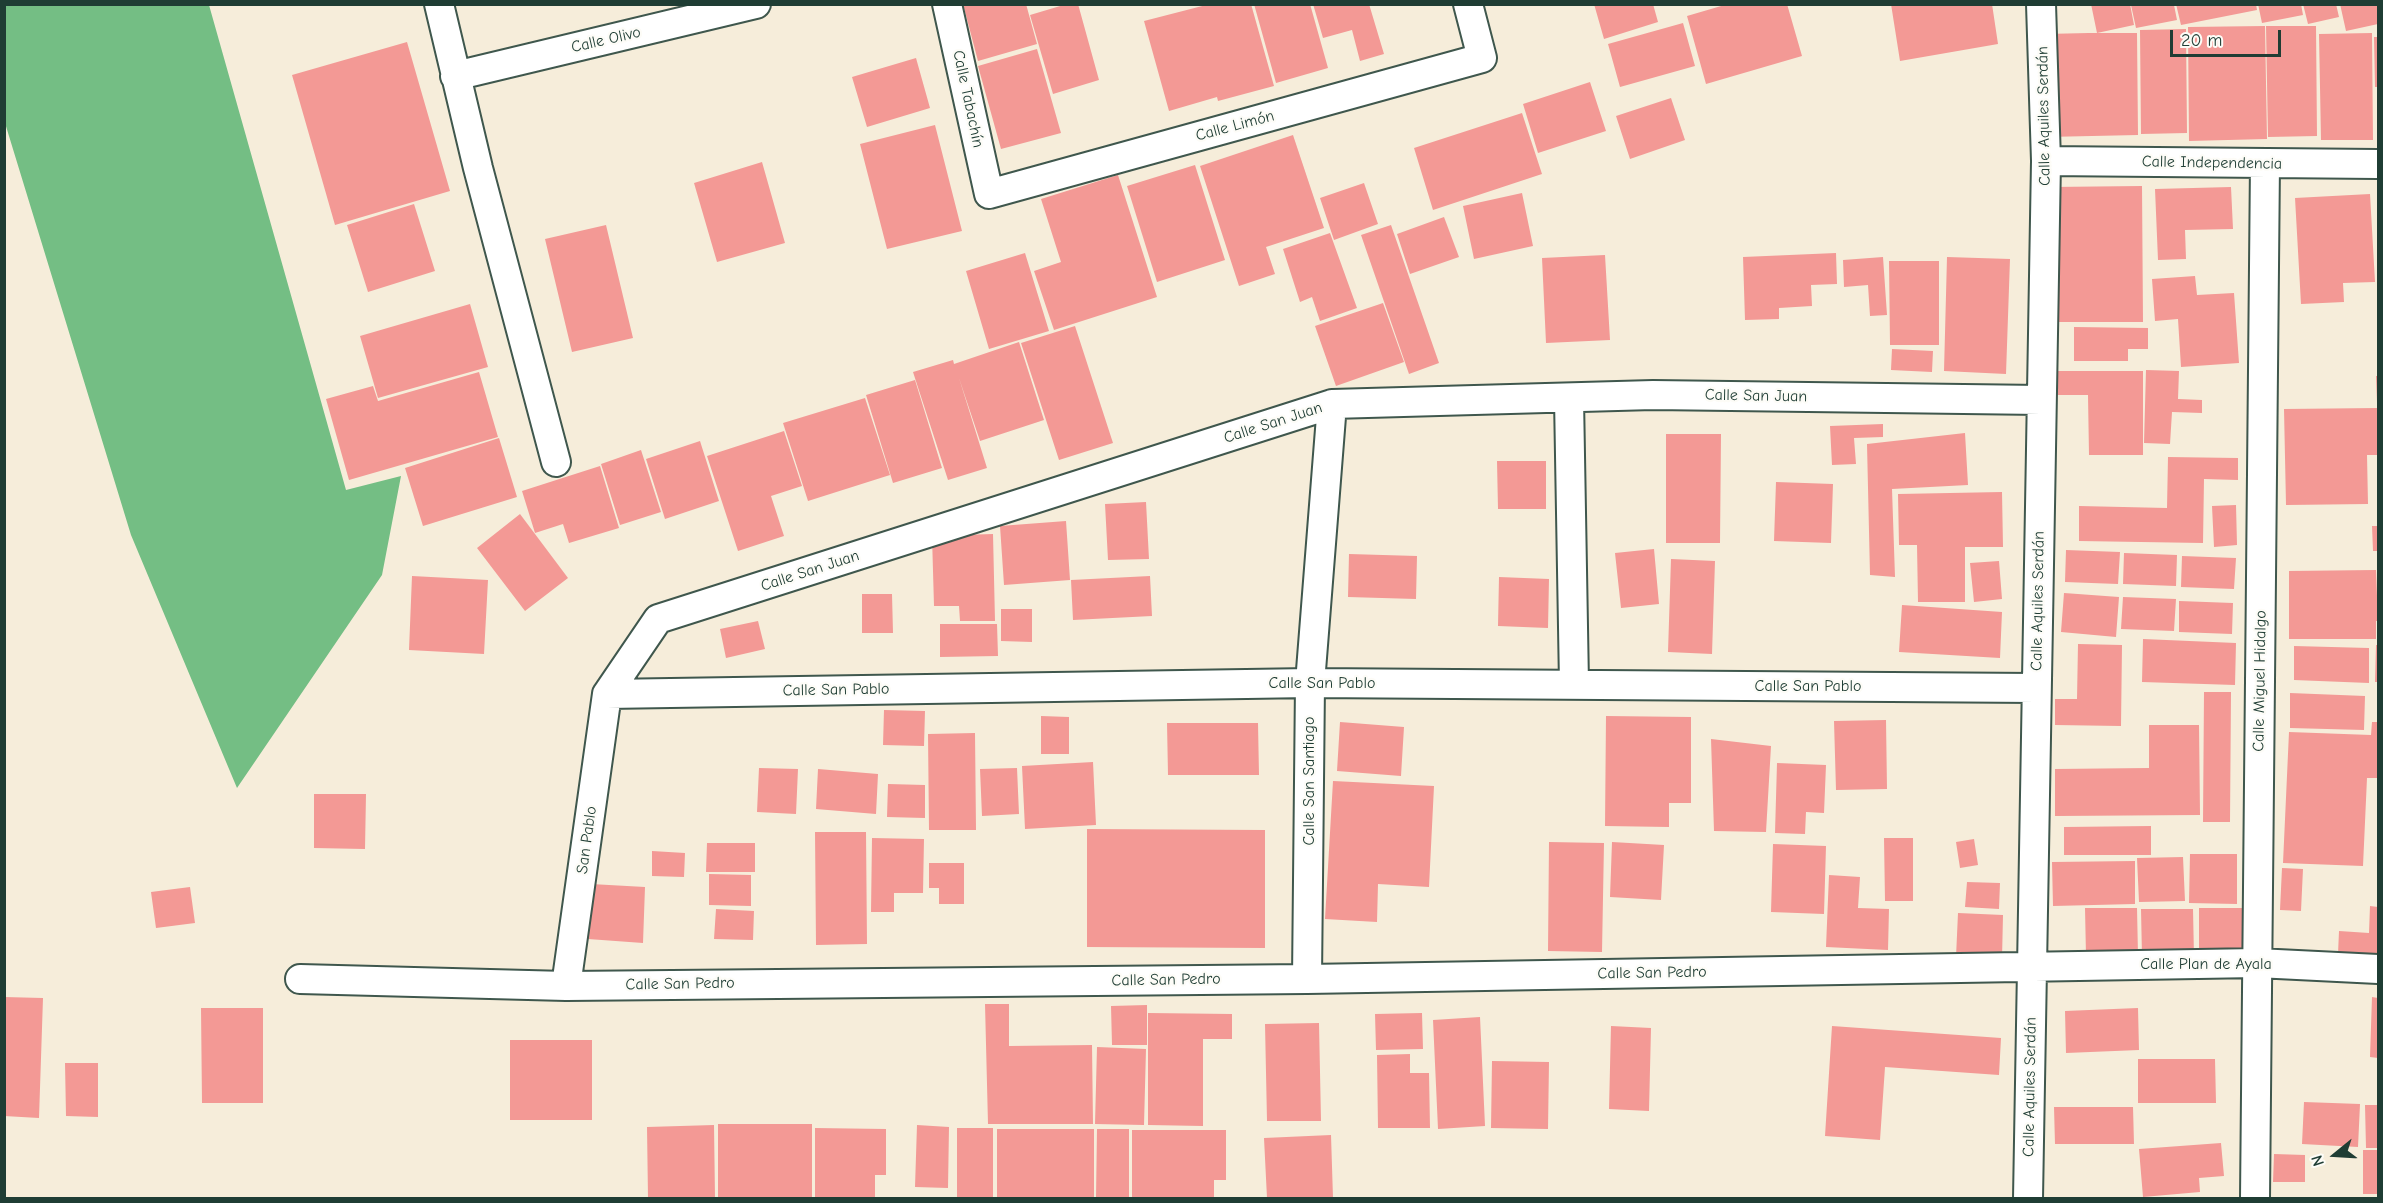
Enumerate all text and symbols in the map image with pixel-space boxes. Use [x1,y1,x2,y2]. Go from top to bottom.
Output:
scale bar [2173,18,2284,56]
street label: Calle Olivo [569,23,643,57]
text: 20 m [2181,30,2222,51]
street label: Calle Aquiles Serdán [2033,46,2055,186]
street label: Calle Tabachín [948,49,988,149]
street label: Calle Limón [1194,106,1276,146]
street label: Calle Independencia [2142,152,2282,174]
street label: Calle San Juan [1705,386,1807,406]
street label: Calle San Juan [1221,398,1325,448]
street label: Calle Aquiles Serdán [2027,531,2049,671]
street label: Calle San Juan [758,546,862,596]
street label: Calle Miguel Hidalgo [2249,610,2271,752]
street label: Calle San Pablo [1269,673,1375,693]
street label: Calle San Pablo [1755,676,1861,696]
street label: Calle San Pablo [782,679,890,701]
street label: Calle San Santiago [1299,716,1319,846]
street label: San Pablo [573,805,601,875]
street label: Calle Plan de Ayala [2140,954,2272,974]
street label: Calle San Pedro [1597,962,1707,984]
street label: Calle San Pedro [1111,969,1221,991]
street label: Calle San Pedro [625,973,735,995]
street label: Calle Aquiles Serdán [2019,1017,2041,1157]
north arrow [2305,1125,2365,1185]
text: N [2308,1153,2328,1168]

